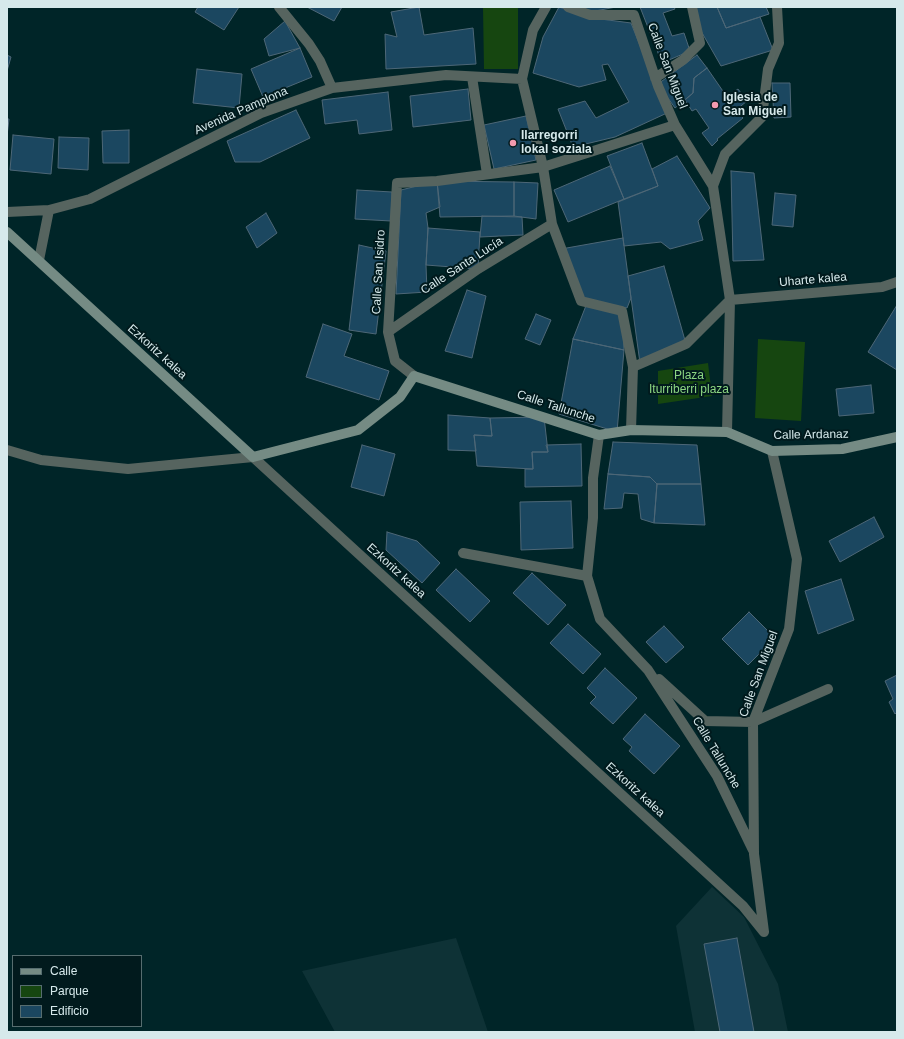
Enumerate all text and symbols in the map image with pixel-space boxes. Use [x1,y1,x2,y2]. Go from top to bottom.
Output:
street label: Calle San Miguel [644,21,690,111]
street label: Avenida Pamplona [192,84,290,138]
place label: Iglesia de San Miguel [723,91,786,119]
marker: Iglesia de San Miguel [710,100,720,110]
place label: Ilarregorri lokal soziala [521,129,592,157]
marker: Ilarregorri lokal soziala [508,138,518,148]
street label: Calle San Isidro [370,229,388,315]
street label: Calle Santa Lucía [418,234,506,298]
street label: Uharte kalea [778,270,848,290]
street label: Ezkoritz kalea [124,322,190,382]
park label: Plaza Iturriberri plaza [649,369,729,397]
street label: Calle Tallunche [515,388,597,426]
street label: Calle Ardanaz [773,427,849,443]
street label: Ezkoritz kalea [363,541,429,601]
street label: Calle San Miguel [737,629,781,719]
street label: Calle Tallunche [689,714,743,792]
street label: Ezkoritz kalea [602,760,668,820]
legend [12,955,142,1027]
text: Calle [50,964,77,978]
text: Parque [50,984,89,998]
text: Edificio [50,1004,89,1018]

